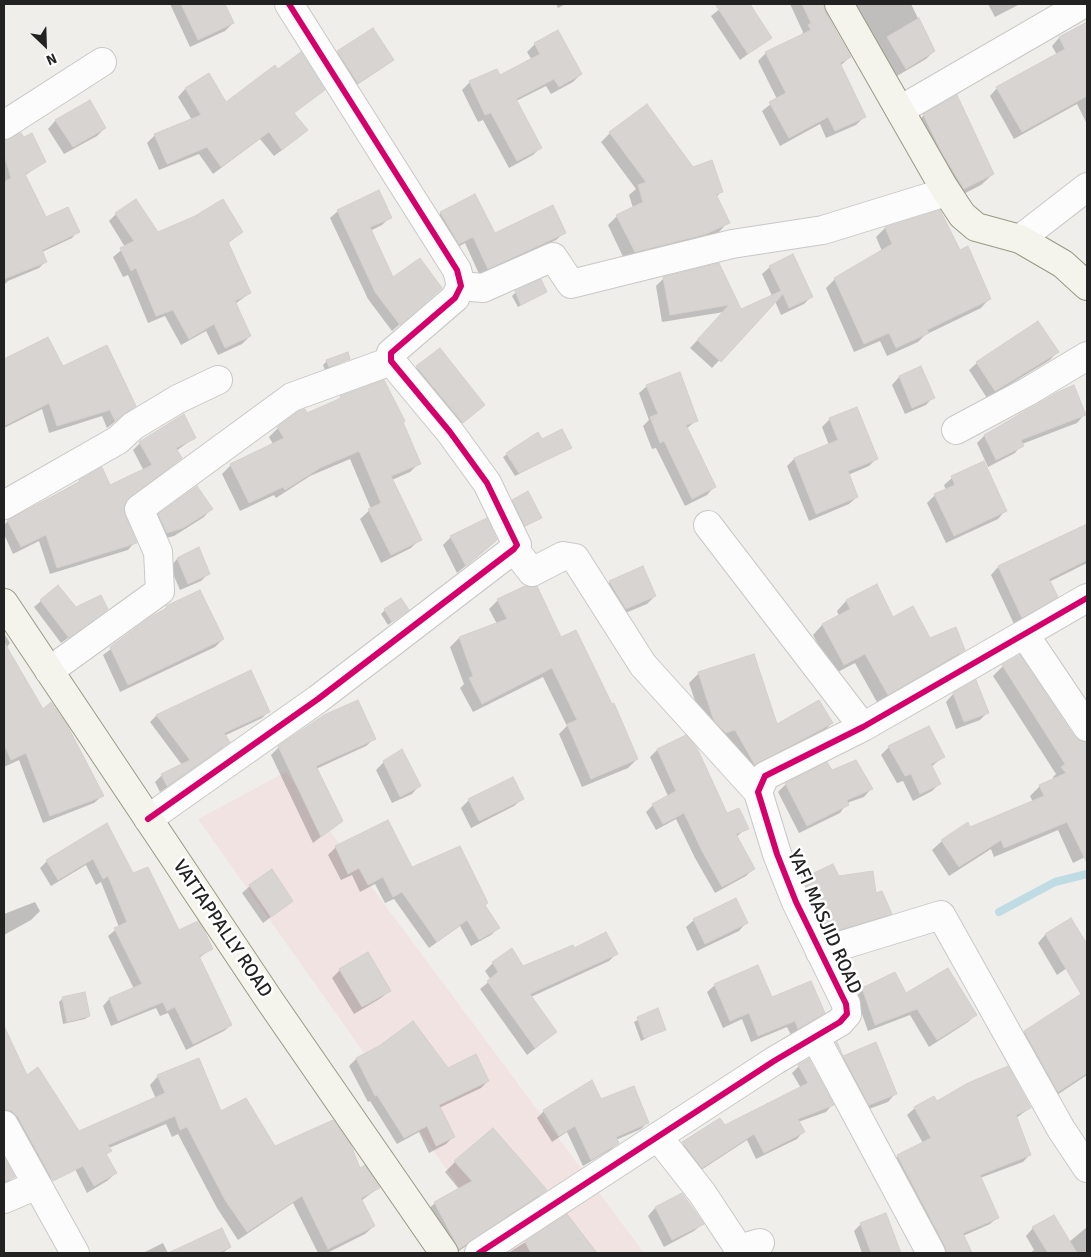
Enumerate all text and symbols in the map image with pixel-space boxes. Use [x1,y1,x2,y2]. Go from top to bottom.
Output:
north arrow [20,20,70,70]
text: N [43,49,59,69]
street label: YAFI MASJID ROAD [782,846,866,998]
street label: VATTAPPALLY ROAD [168,856,276,1002]

